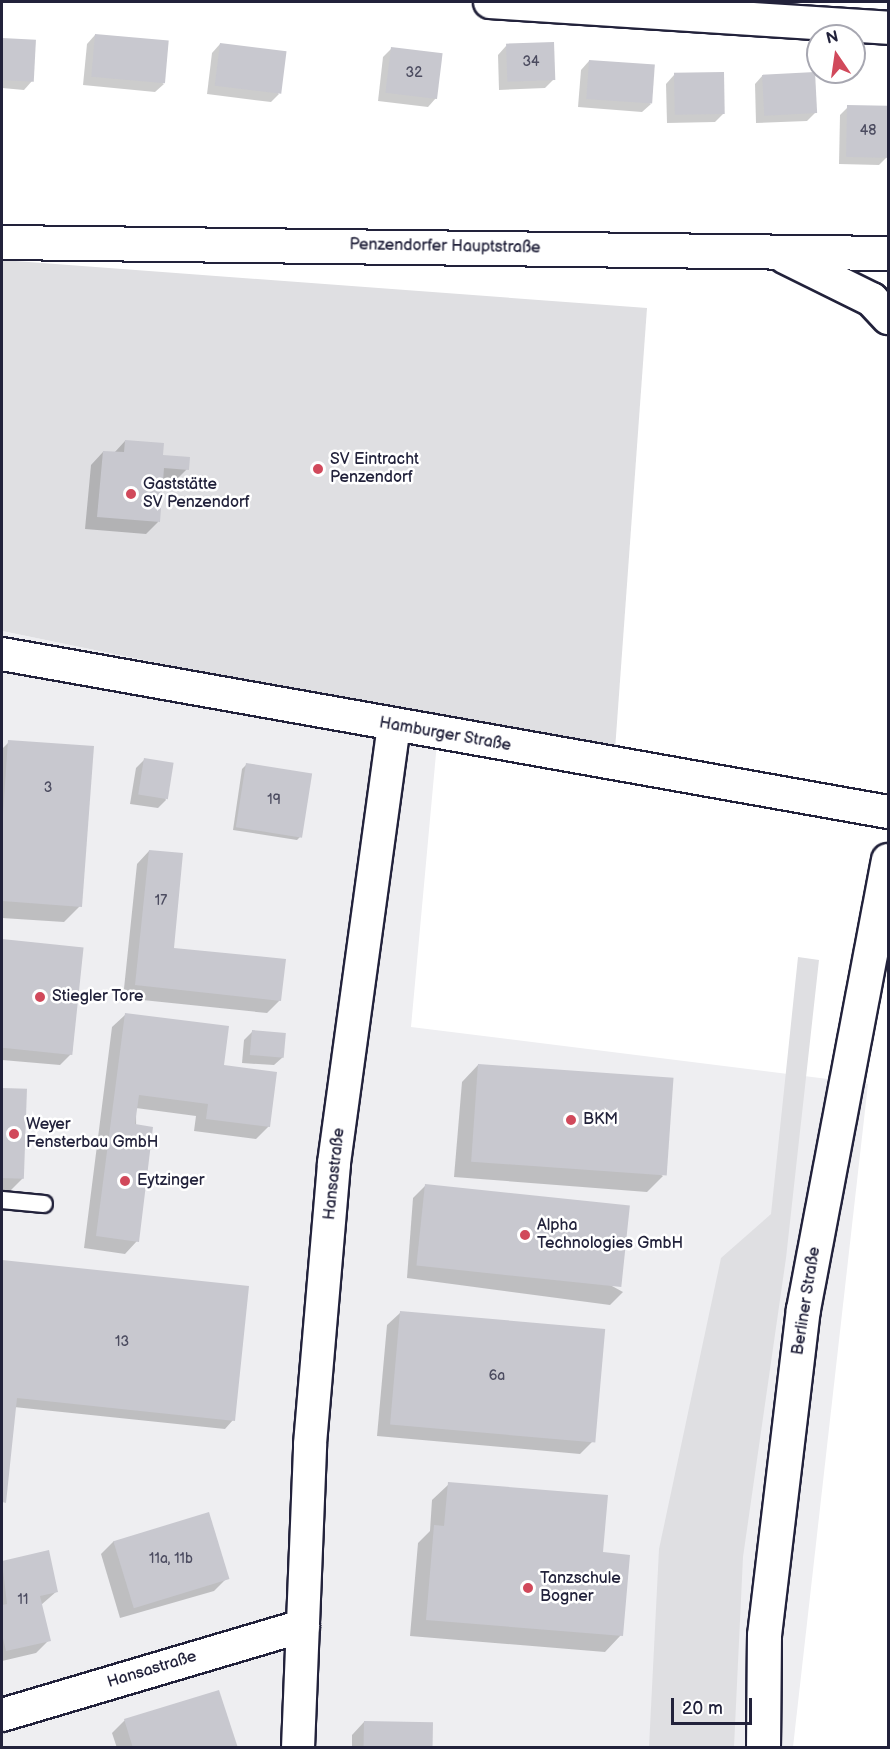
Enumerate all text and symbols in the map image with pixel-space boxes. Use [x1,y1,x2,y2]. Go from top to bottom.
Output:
north arrow [806,24,866,84]
text: N [824,27,840,49]
house number: 34 [522,54,540,70]
house number: 32 [406,65,422,81]
house number: 48 [860,123,876,139]
street label: Penzendorfer Hauptstraße [349,236,541,258]
place label: SV Eintracht Penzendorf [330,450,419,488]
marker: SV Eintracht Penzendorf [311,462,325,476]
place label: Gaststätte SV Penzendorf [143,475,250,513]
marker: Gaststätte SV Penzendorf [124,487,138,501]
street label: Hamburger Straße [377,714,513,756]
house number: 3 [44,780,52,796]
house number: 19 [267,792,281,808]
house number: 17 [155,893,167,909]
place label: Stiegler Tore [52,987,144,1007]
marker: Stiegler Tore [33,990,47,1004]
place label: BKM [583,1110,618,1130]
marker: BKM [564,1113,578,1127]
place label: Weyer Fensterbau GmbH [26,1115,159,1153]
marker: Weyer Fensterbau GmbH [7,1127,21,1141]
street label: Hansastraße [321,1127,349,1221]
place label: Eytzinger [137,1171,205,1191]
marker: Eytzinger [118,1174,132,1188]
place label: Alpha Technologies GmbH [537,1216,683,1254]
marker: Alpha Technologies GmbH [518,1228,532,1242]
street label: Berliner Straße [789,1245,825,1357]
house number: 13 [115,1334,129,1350]
house number: 6a [489,1368,505,1384]
house number: 11a, 11b [149,1551,193,1567]
place label: Tanzschule Bogner [540,1569,621,1607]
marker: Tanzschule Bogner [521,1581,535,1595]
house number: 11 [18,1592,28,1608]
street label: Hansastraße [105,1647,199,1693]
scale bar [674,1686,755,1724]
text: 20 m [682,1698,723,1719]

